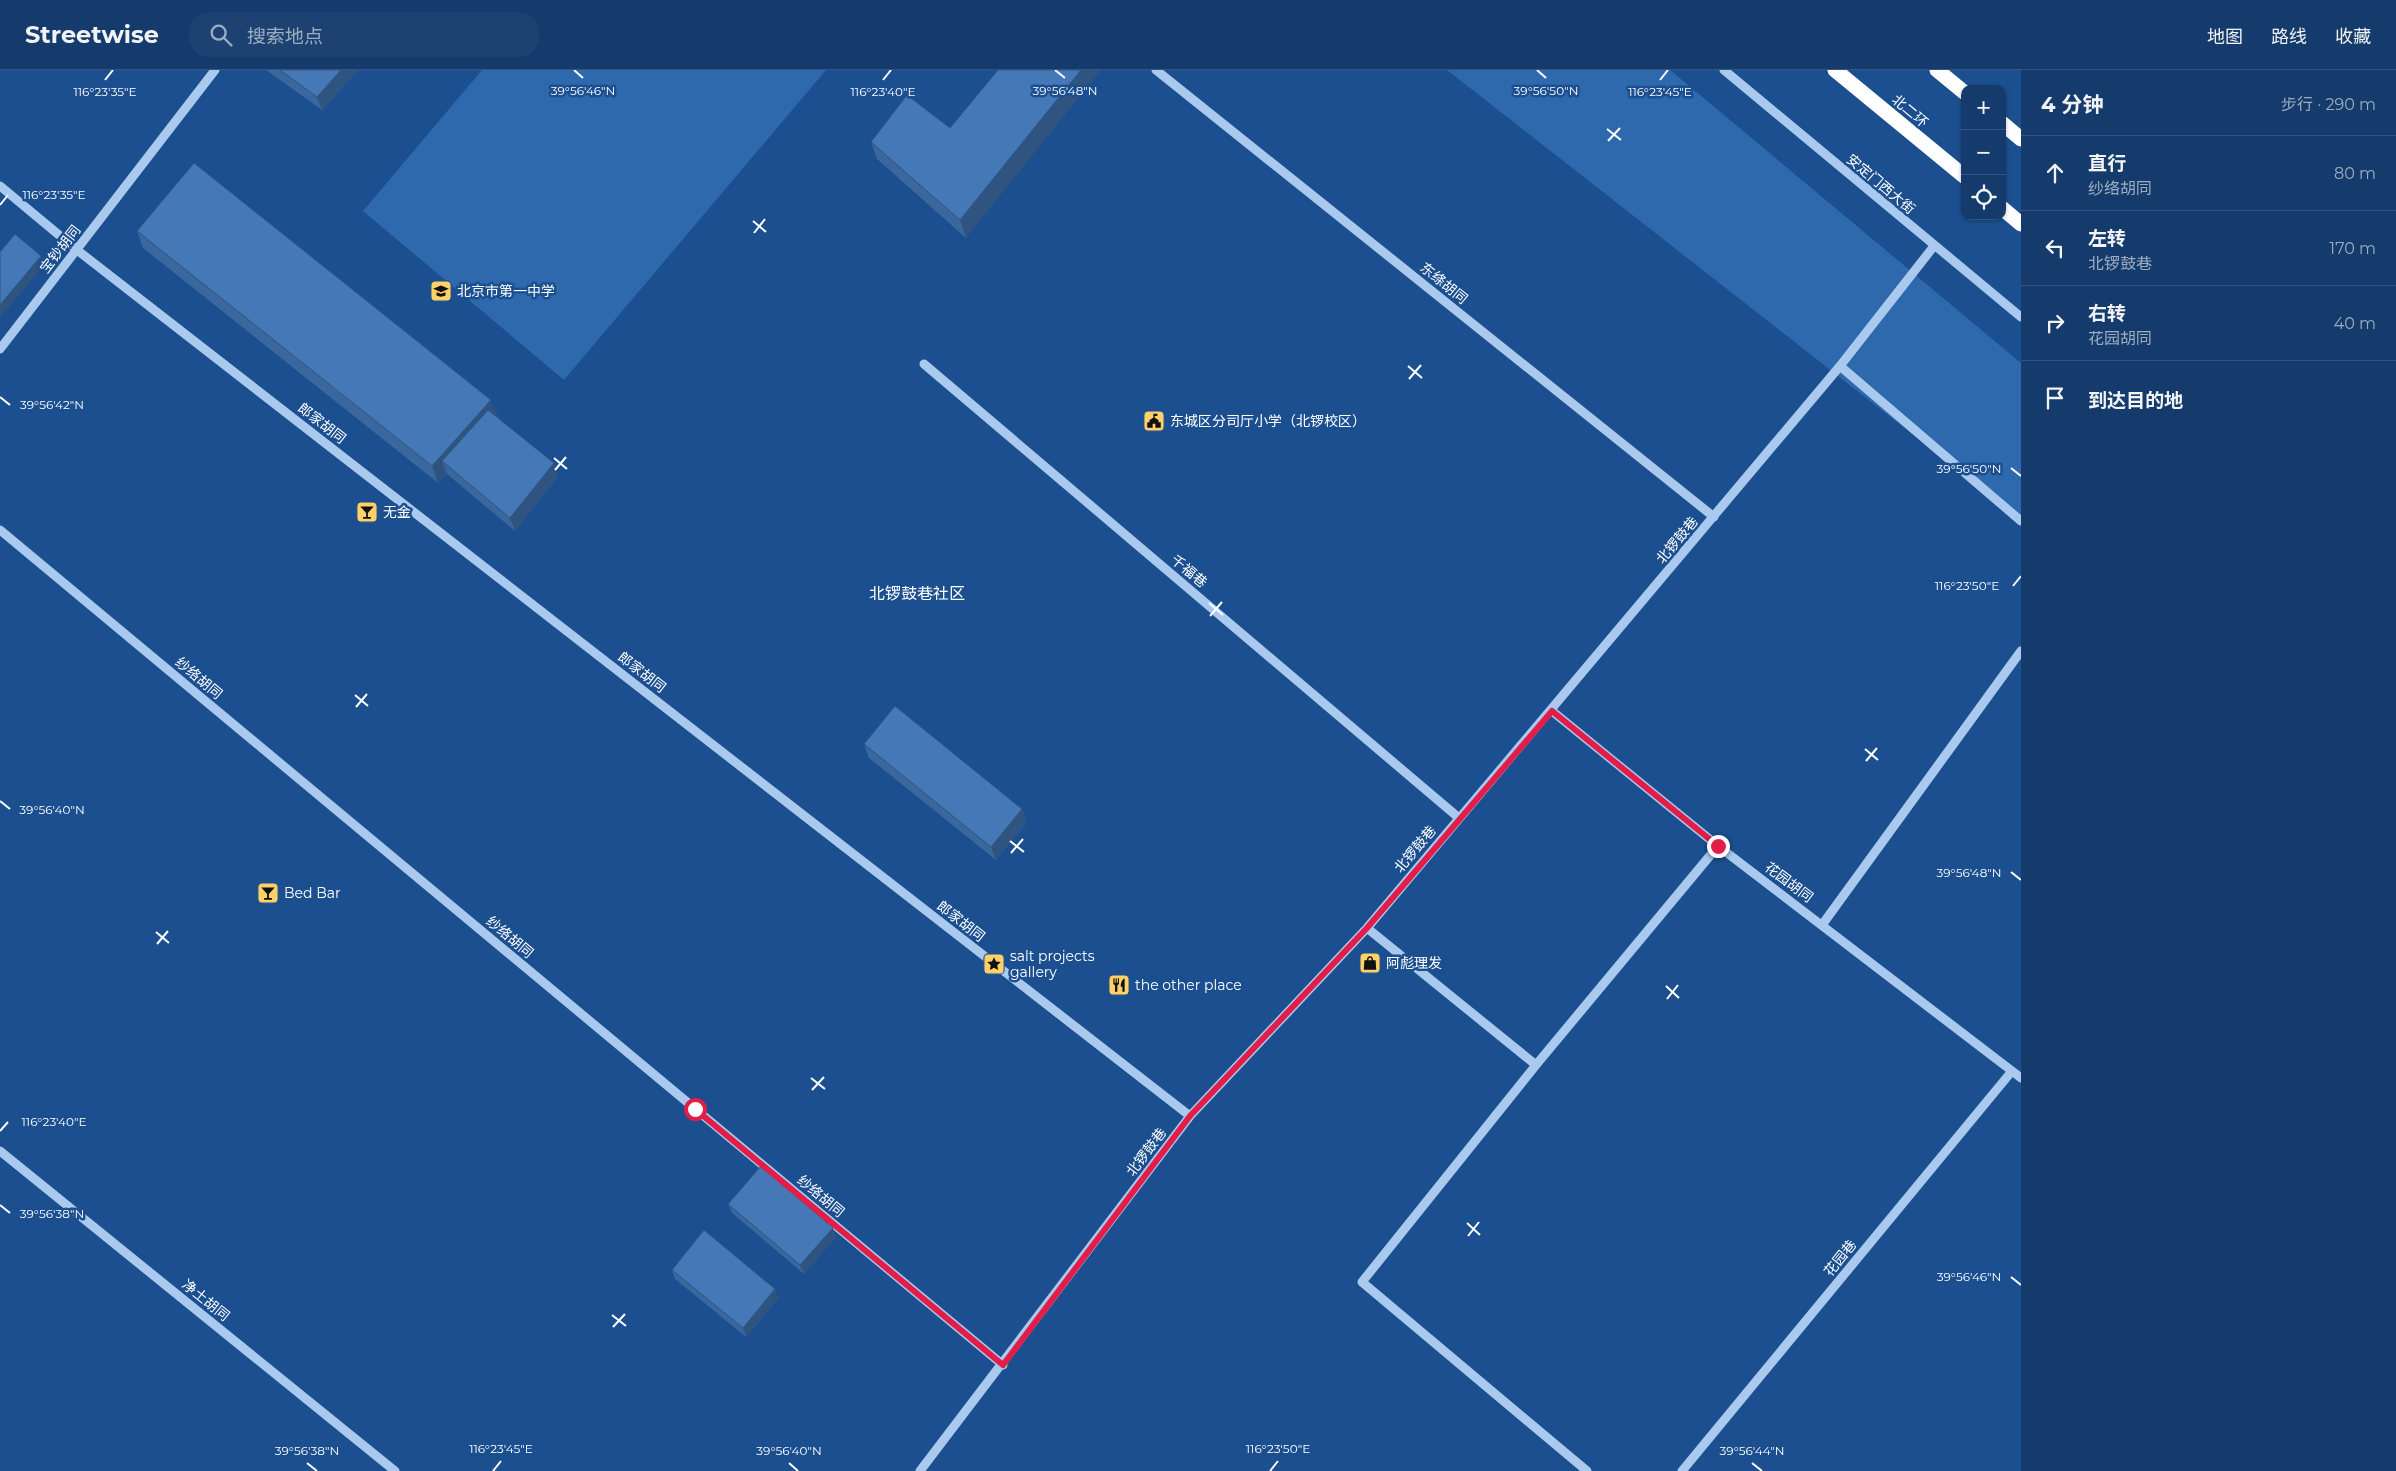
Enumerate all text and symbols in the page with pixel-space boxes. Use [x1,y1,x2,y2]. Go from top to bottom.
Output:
search box [189,12,539,57]
text: Streetwise [25,20,159,49]
icon: search [207,21,235,49]
text: 搜索地点 [247,25,323,48]
text: 地图 [2207,26,2243,48]
text: 路线 [2271,26,2307,48]
text: 收藏 [2335,26,2371,48]
text: 39°56'46"N [551,83,615,98]
text: 39°56'48"N [1032,83,1098,98]
text: 39°56'50"N [1514,83,1578,98]
text: 116°23'35"E [73,84,137,99]
text: 116°23'40"E [851,84,916,99]
text: 116°23'45"E [1628,84,1692,99]
map controls [1961,85,2006,220]
button: + [1961,85,2006,130]
street label: 北二环 [1888,91,1932,131]
text: 4 分钟 [2041,92,2103,117]
text: 步行 · 290 m [2281,95,2376,114]
button: − [1961,130,2006,175]
street label: 安定门西大街 [1843,150,1919,218]
text: 直行 [2088,152,2126,175]
icon: ahead [2041,159,2069,187]
text: 80 m [2334,164,2376,183]
button: locate [1961,175,2006,220]
text: 纱络胡同 [2088,179,2152,198]
text: 116°23'35"E [22,187,86,202]
street label: 宝钞胡同 [36,221,84,277]
text: 左转 [2088,227,2126,250]
icon: left [2041,234,2069,262]
text: 170 m [2329,239,2376,258]
text: 北锣鼓巷 [2088,254,2152,273]
street label: 东绦胡同 [1417,258,1471,308]
school or university icon: 北京市第一中学 [429,279,453,303]
place label: 北京市第一中学 [457,282,555,300]
text: 右转 [2088,302,2126,325]
icon: right [2041,309,2069,337]
text: 40 m [2334,314,2376,333]
text: 花园胡同 [2088,329,2152,348]
icon: arrive [2041,384,2069,412]
text: 到达目的地 [2088,389,2183,412]
text: 39°56'42"N [20,397,84,412]
street label: 郎家胡同 [294,399,350,447]
public building icon: 东城区分司厅小学（北锣校区） [1142,409,1166,433]
place label: 东城区分司厅小学（北锣校区） [1170,412,1366,430]
text: 39°56'50"N [1937,461,2001,476]
bar icon: 无金 [355,500,379,524]
place label: 无金 [383,503,411,521]
street label: 北锣鼓巷 [1652,513,1702,567]
street label: 千福巷 [1167,551,1211,591]
text: 116°23'50"E [1935,578,1999,593]
district label: 北锣鼓巷社区 [869,584,965,603]
street label: 郎家胡同 [614,648,670,696]
street label: 纱络胡同 [172,653,226,703]
text: 39°56'40"N [19,802,85,817]
street label: 北锣鼓巷 [1390,822,1440,876]
route end [1707,835,1730,858]
street label: 花园胡同 [1761,858,1817,906]
text: 39°56'48"N [1936,865,2002,880]
bar icon: Bed Bar [256,881,280,905]
place label: Bed Bar [284,884,341,902]
street label: 郎家胡同 [933,897,989,945]
street label: 纱络胡同 [483,912,537,962]
place label: salt projects gallery [1010,947,1095,981]
shop icon: 阿彪理发 [1358,951,1382,975]
place icon: salt projects gallery [982,952,1006,976]
place label: 阿彪理发 [1386,954,1442,972]
restaurant icon: the other place [1107,973,1131,997]
place label: the other place [1135,976,1242,994]
route start [684,1098,707,1121]
text: 116°23'40"E [22,1114,87,1129]
street label: 北锣鼓巷 [1122,1124,1170,1180]
street label: 纱络胡同 [794,1171,848,1221]
text: 39°56'38"N [20,1206,84,1221]
street label: 花园巷 [1820,1236,1860,1280]
text: 39°56'46"N [1937,1269,2001,1284]
street label: 净土胡同 [179,1275,233,1325]
text: 116°23'45"E [469,1441,533,1456]
text: 116°23'50"E [1246,1441,1310,1456]
text: 39°56'38"N [275,1443,339,1458]
text: 39°56'40"N [756,1443,822,1458]
text: 39°56'44"N [1720,1443,1784,1458]

